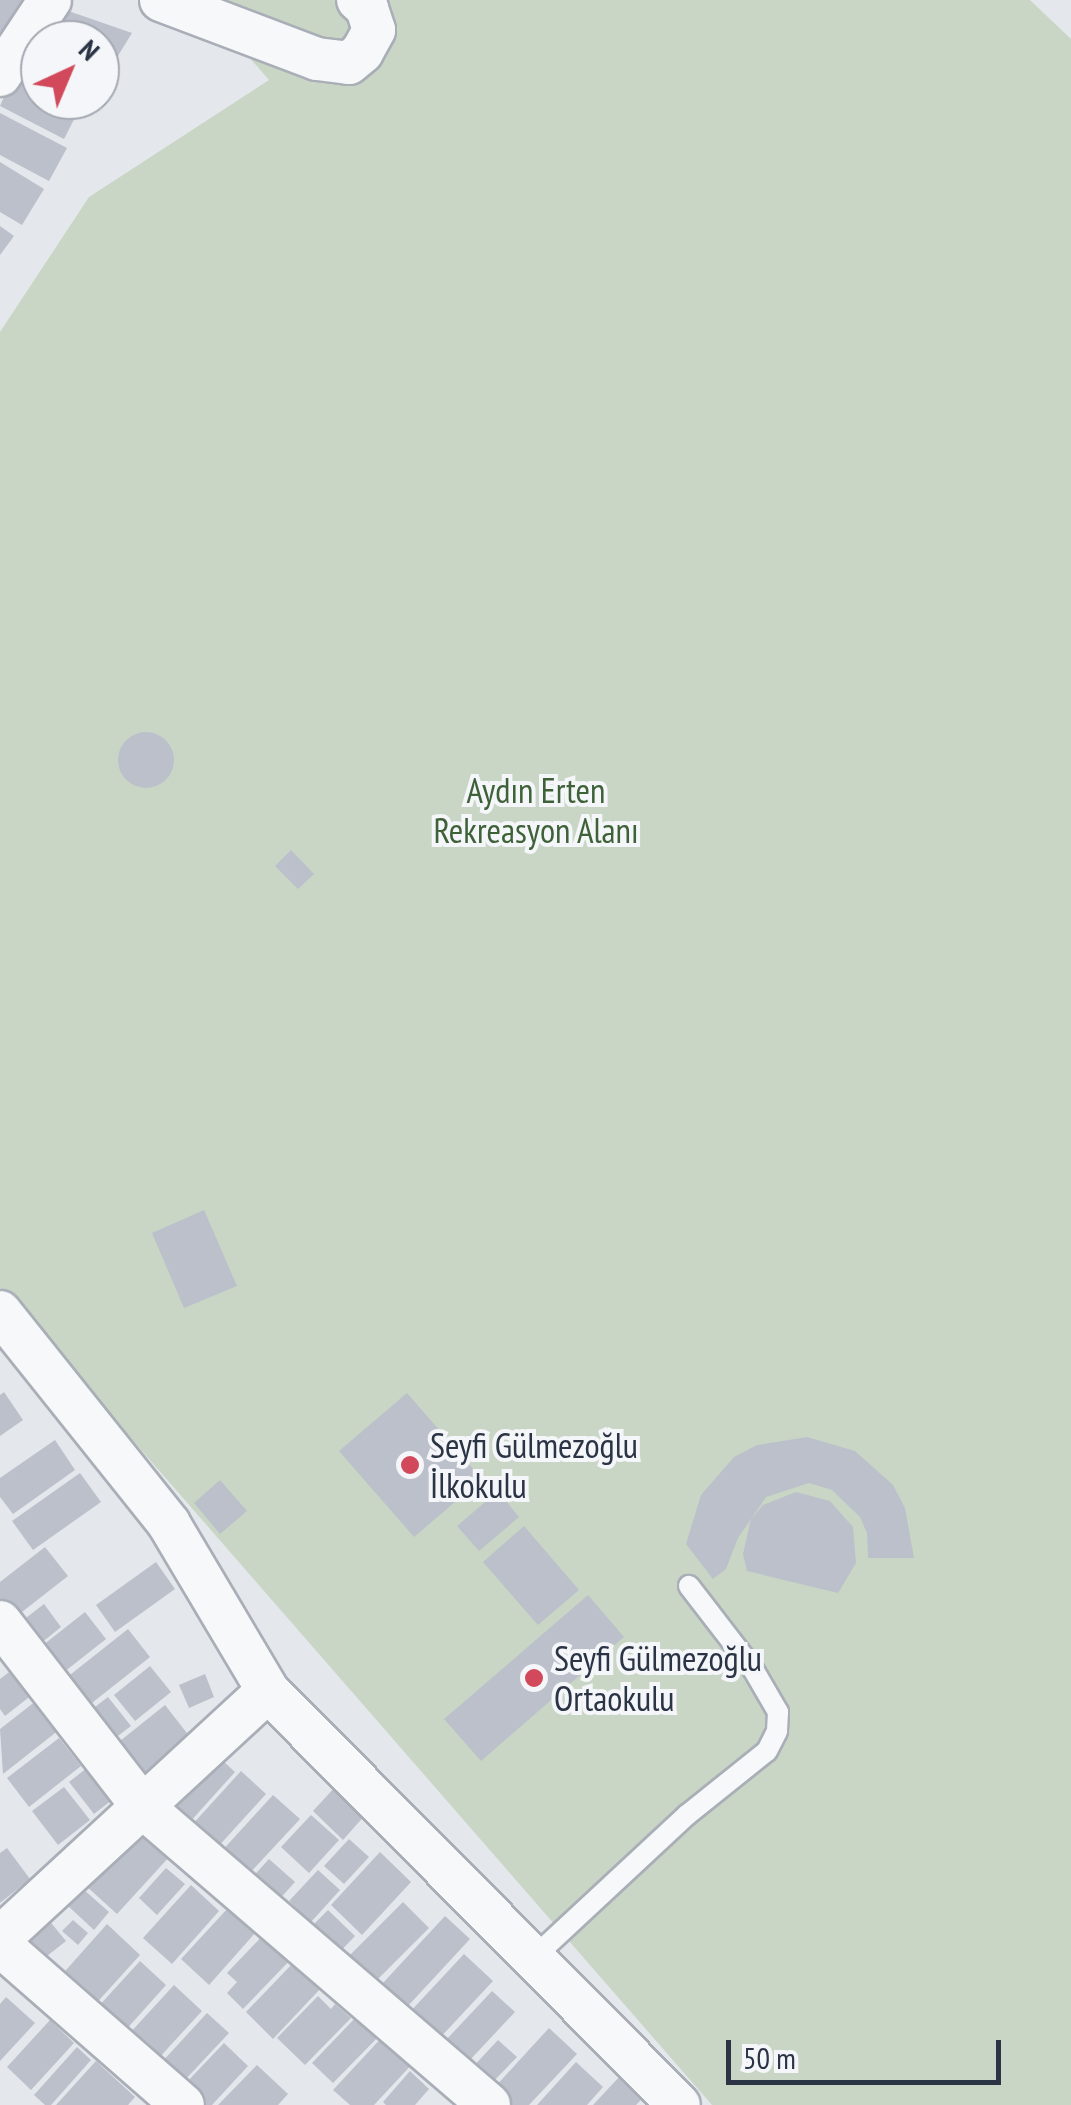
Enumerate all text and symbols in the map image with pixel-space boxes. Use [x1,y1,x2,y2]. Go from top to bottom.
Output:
north arrow [20,20,120,120]
text: N [72,31,108,68]
park label: Aydın Erten Rekreasyon Alanı [433,769,639,851]
place label: Seyfi Gülmezoğlu İlkokulu [430,1424,638,1506]
marker: Seyfi Gülmezoğlu İlkokulu [399,1454,421,1476]
place label: Seyfi Gülmezoğlu Ortaokulu [554,1637,762,1719]
marker: Seyfi Gülmezoğlu Ortaokulu [523,1667,545,1689]
scale bar [731,2020,1006,2082]
text: 50 m [743,2038,796,2077]

